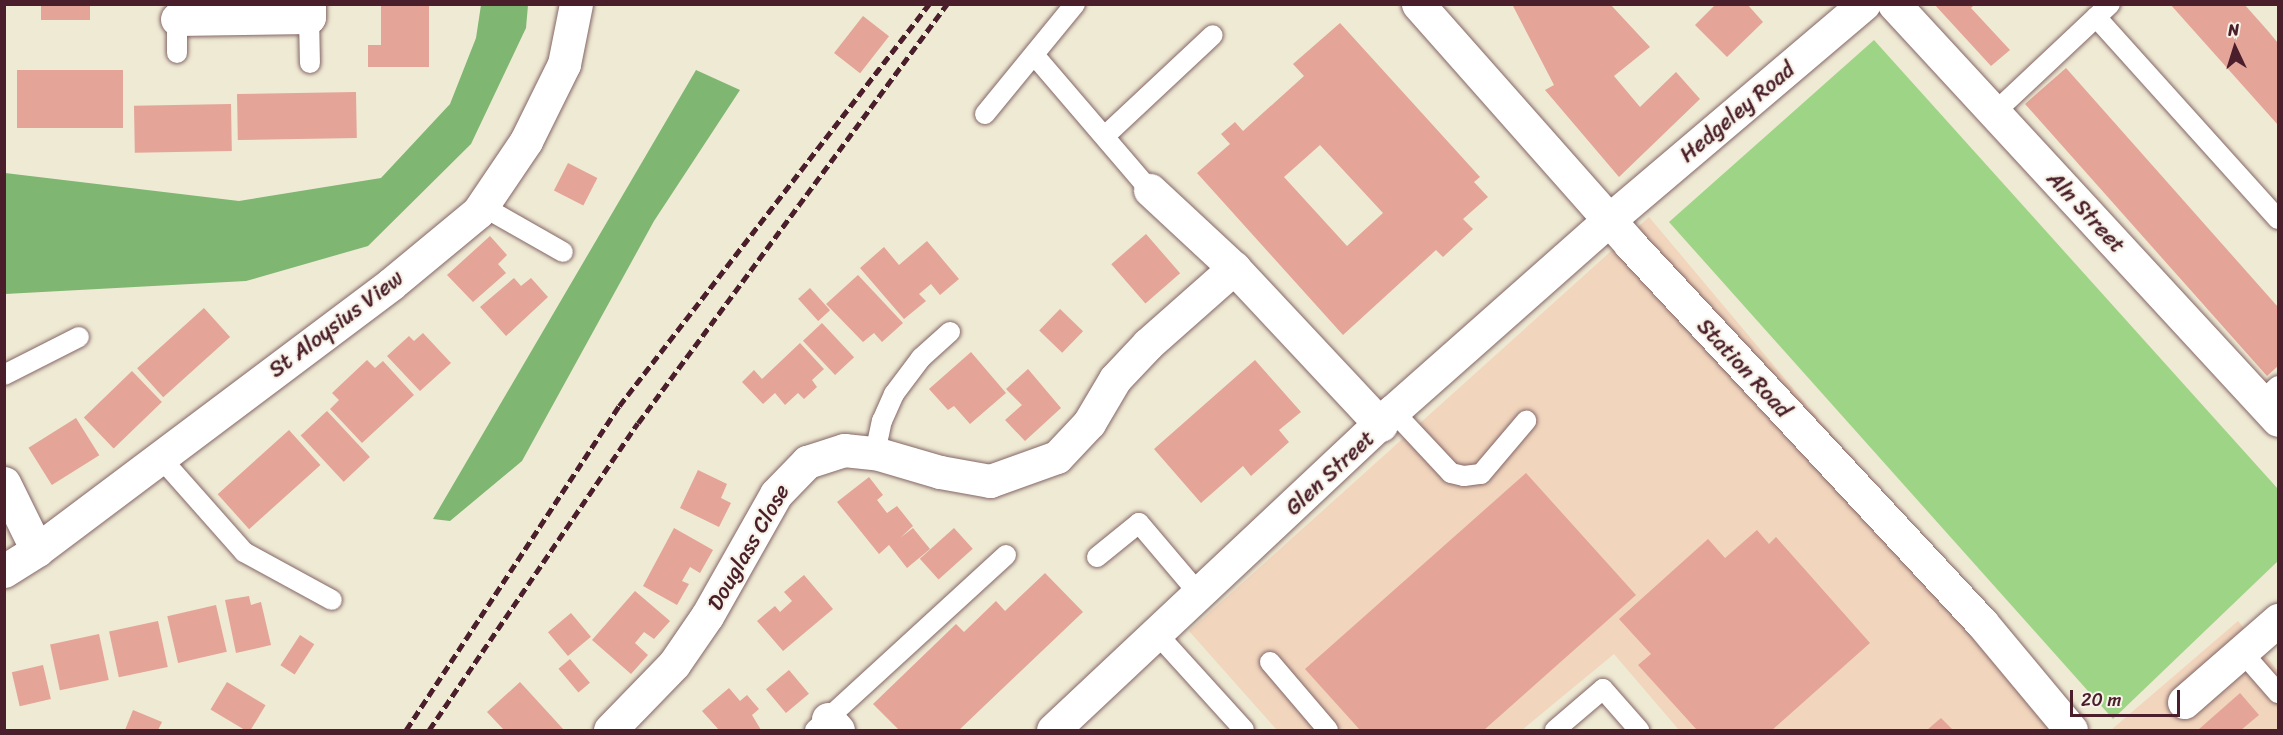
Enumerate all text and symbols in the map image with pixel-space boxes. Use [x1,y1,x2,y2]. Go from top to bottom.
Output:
text: N [2227,15,2240,44]
north arrow [2205,18,2265,78]
street label: Hedgeley Road [1674,56,1800,168]
street label: Aln Street [2041,166,2131,258]
street label: St Aloysius View [264,265,408,383]
street label: Station Road [1691,313,1797,423]
street label: Glen Street [1280,425,1380,521]
street label: Douglass Close [701,479,795,615]
scale bar [2073,678,2182,716]
text: 20 m [2081,684,2121,716]

